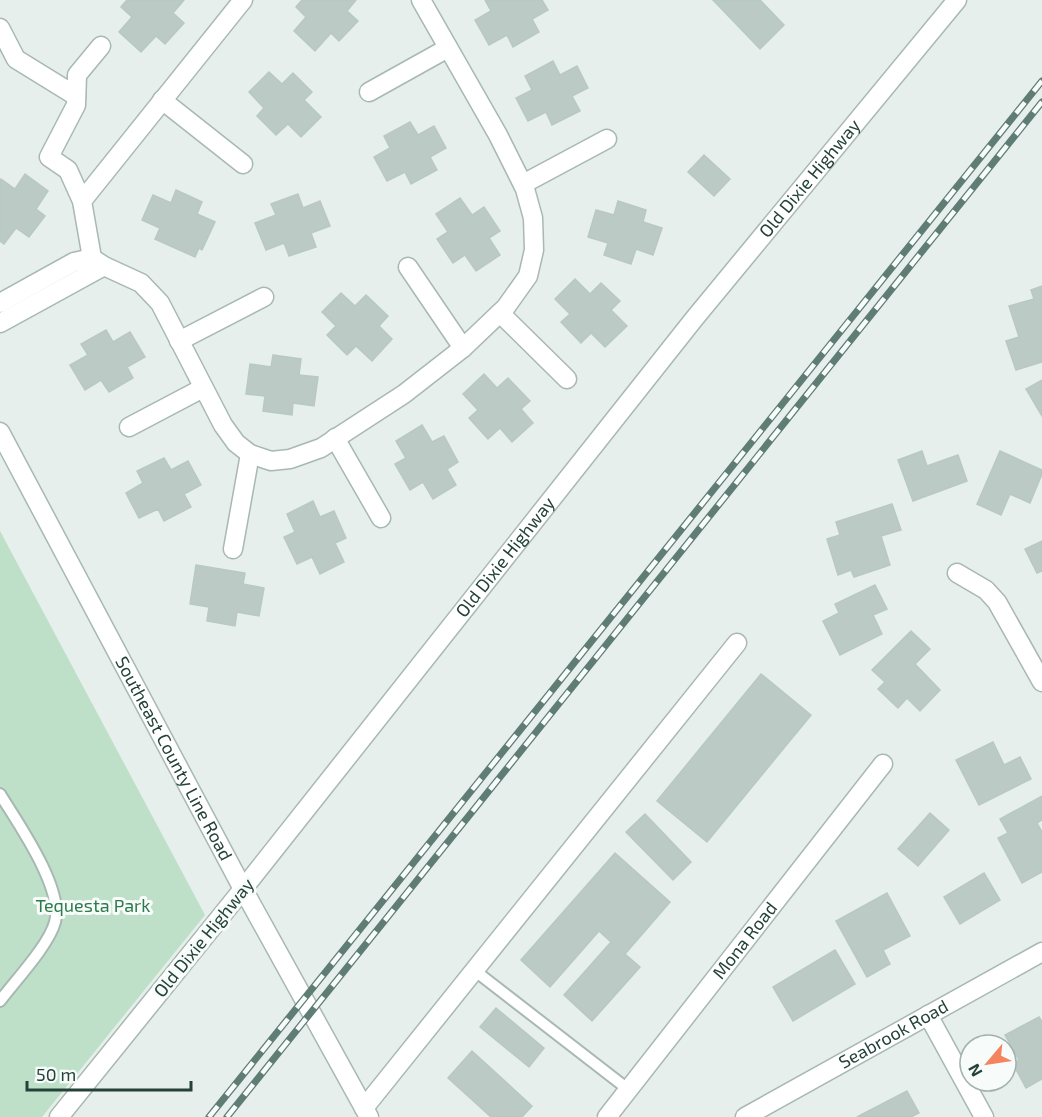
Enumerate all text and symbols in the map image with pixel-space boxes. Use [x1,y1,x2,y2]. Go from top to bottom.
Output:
street label: Old Dixie Highway [754,114,865,242]
street label: Old Dixie Highway [450,492,559,621]
street label: Southeast County Line Road [111,652,238,864]
street label: Old Dixie Highway [148,873,258,1001]
park label: Tequesta Park [35,894,151,916]
street label: Mona Road [707,897,781,983]
street label: Seabrook Road [835,994,952,1073]
north arrow [958,1033,1018,1093]
scale bar [27,1054,190,1092]
text: N [963,1061,986,1080]
text: 50 m [36,1063,76,1085]

